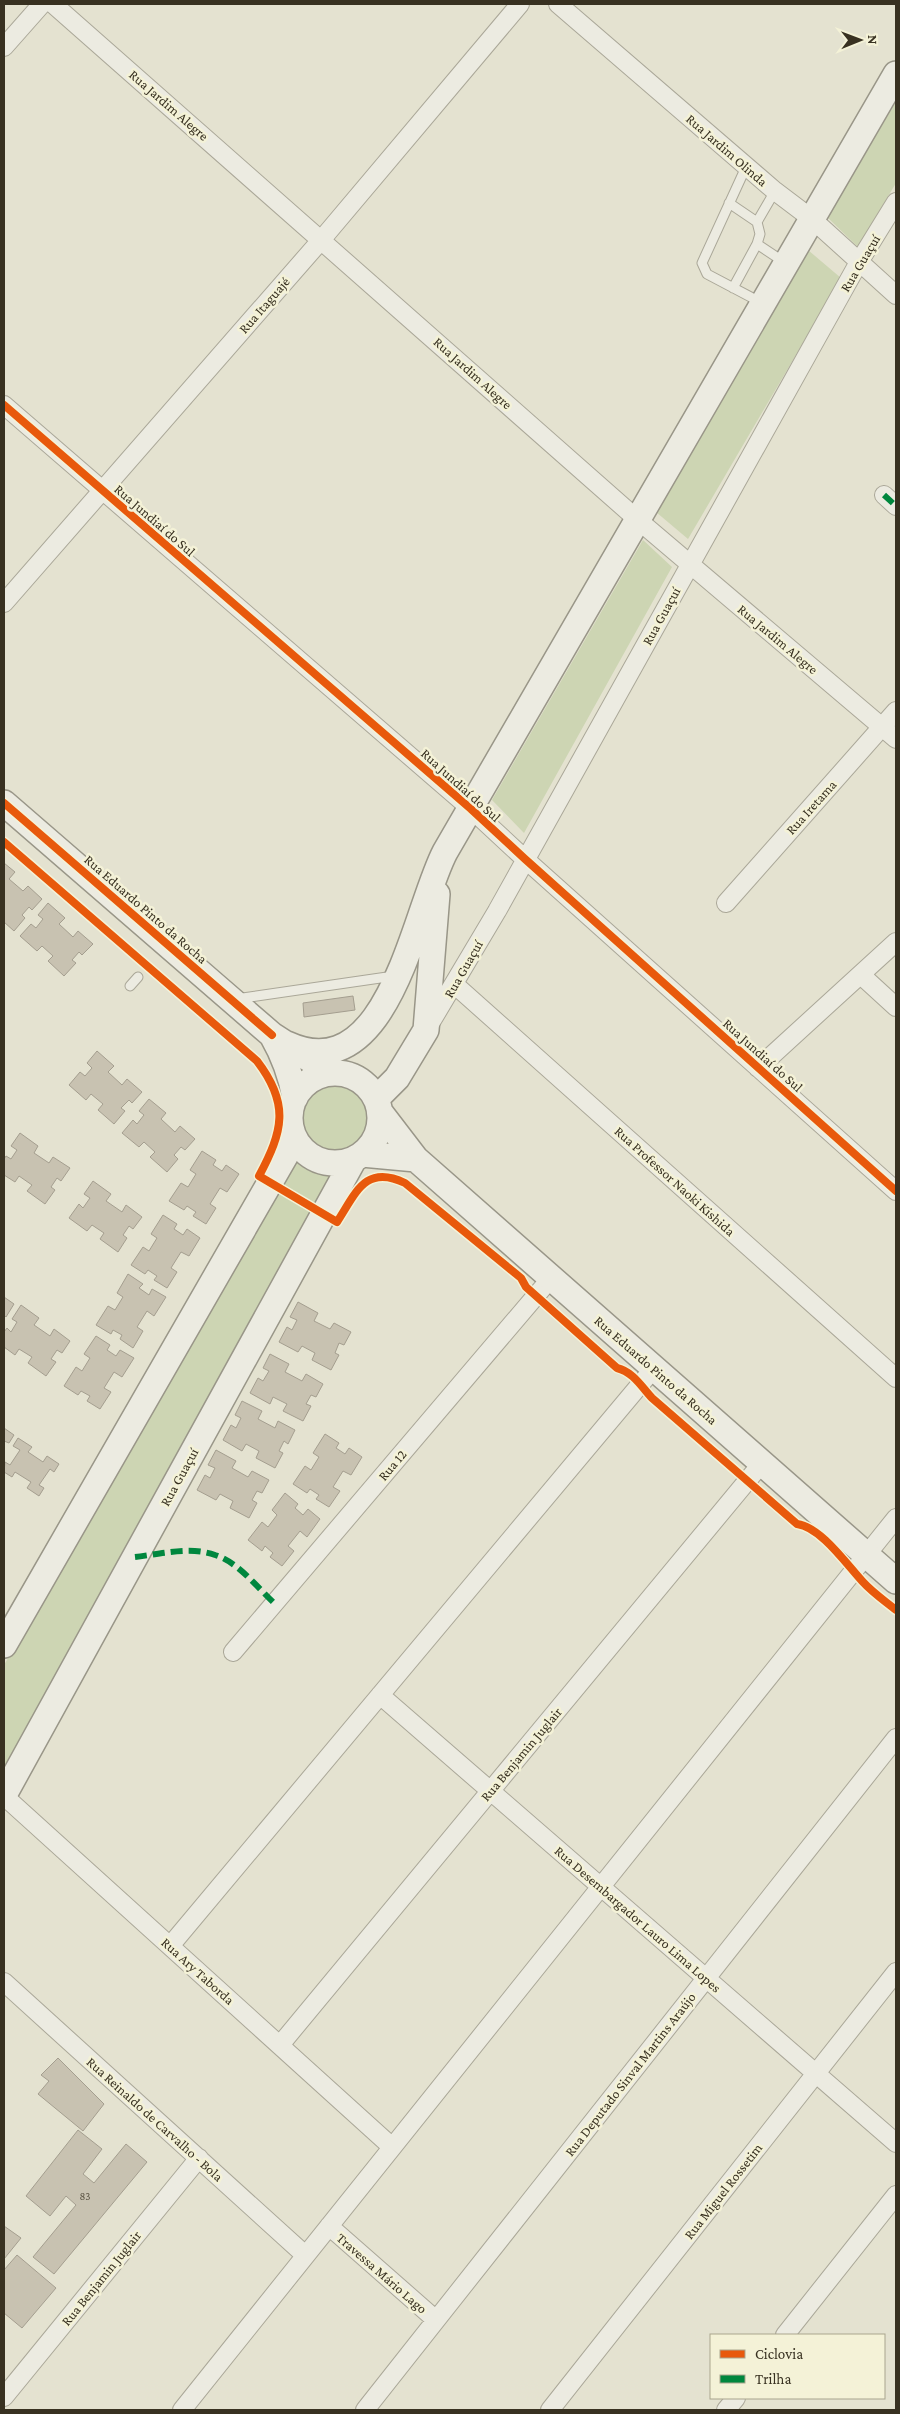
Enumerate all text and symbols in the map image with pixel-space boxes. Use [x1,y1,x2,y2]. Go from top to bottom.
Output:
north arrow [835,15,885,65]
text: N [865,35,881,45]
street label: Rua Jardim Alegre [126,66,212,144]
street label: Rua Jardim Olinda [683,110,771,190]
street label: Rua Guaçuí [837,231,883,294]
street label: Rua Itaguajé [235,273,294,337]
street label: Rua Jardim Alegre [431,334,515,412]
street label: Rua Jundiaí do Sul [111,481,199,560]
street label: Rua Guaçuí [639,584,684,648]
street label: Rua Jardim Alegre [735,601,821,677]
street label: Rua Jundiaí do Sul [418,745,504,825]
street label: Rua Iretama [782,776,840,838]
street label: Rua Eduardo Pinto da Rocha [81,851,211,967]
street label: Rua Guaçuí [440,937,486,1001]
street label: Rua Jundiaí do Sul [720,1015,806,1095]
street label: Rua Professor Naoki Kishida [612,1123,739,1240]
street label: Rua Eduardo Pinto da Rocha [591,1312,721,1428]
street label: Rua Guaçuí [157,1445,202,1509]
street label: Rua 12 [374,1446,410,1484]
street label: Rua Benjamin Juglair [477,1704,566,1805]
street label: Rua Desembargador Lauro Lima Lopes [552,1842,724,1996]
street label: Rua Ary Taborda [158,1934,238,2008]
street label: Rua Deputado Sinval Martins Araújo [561,1989,700,2160]
street label: Rua Reinaldo de Carvalho - Bola [83,2053,227,2185]
street label: Rua Miguel Rossetim [681,2140,765,2242]
house number: 83 [80,2190,90,2202]
street label: Rua Benjamin Juglair [58,2227,145,2329]
street label: Travessa Mário Lago [333,2229,431,2317]
legend [710,2334,885,2399]
text: Ciclovia [755,2346,803,2362]
text: Trilha [755,2371,791,2387]

